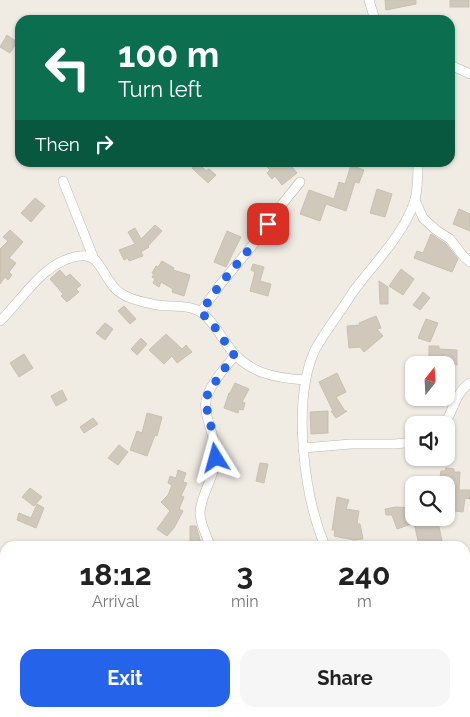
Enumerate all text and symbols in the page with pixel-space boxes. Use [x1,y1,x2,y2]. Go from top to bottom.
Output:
text: 100 m [118,34,219,75]
icon: left [35,35,100,100]
text: Turn left [118,76,202,102]
icon: right [90,130,118,158]
text: Then [35,133,80,155]
pin [247,203,289,245]
icon: arrive [254,210,282,238]
north arrow [405,356,455,406]
map controls [405,356,455,526]
button: sound [405,416,455,466]
position arrow [189,431,241,483]
button: search [405,476,455,526]
text: 18:12 [79,557,152,592]
text: 3 [236,557,253,592]
text: 240 [338,557,391,592]
text: Arrival [92,592,139,611]
text: min [231,592,259,611]
text: m [357,592,372,611]
button: Exit [20,649,230,707]
button: Share [240,649,450,707]

